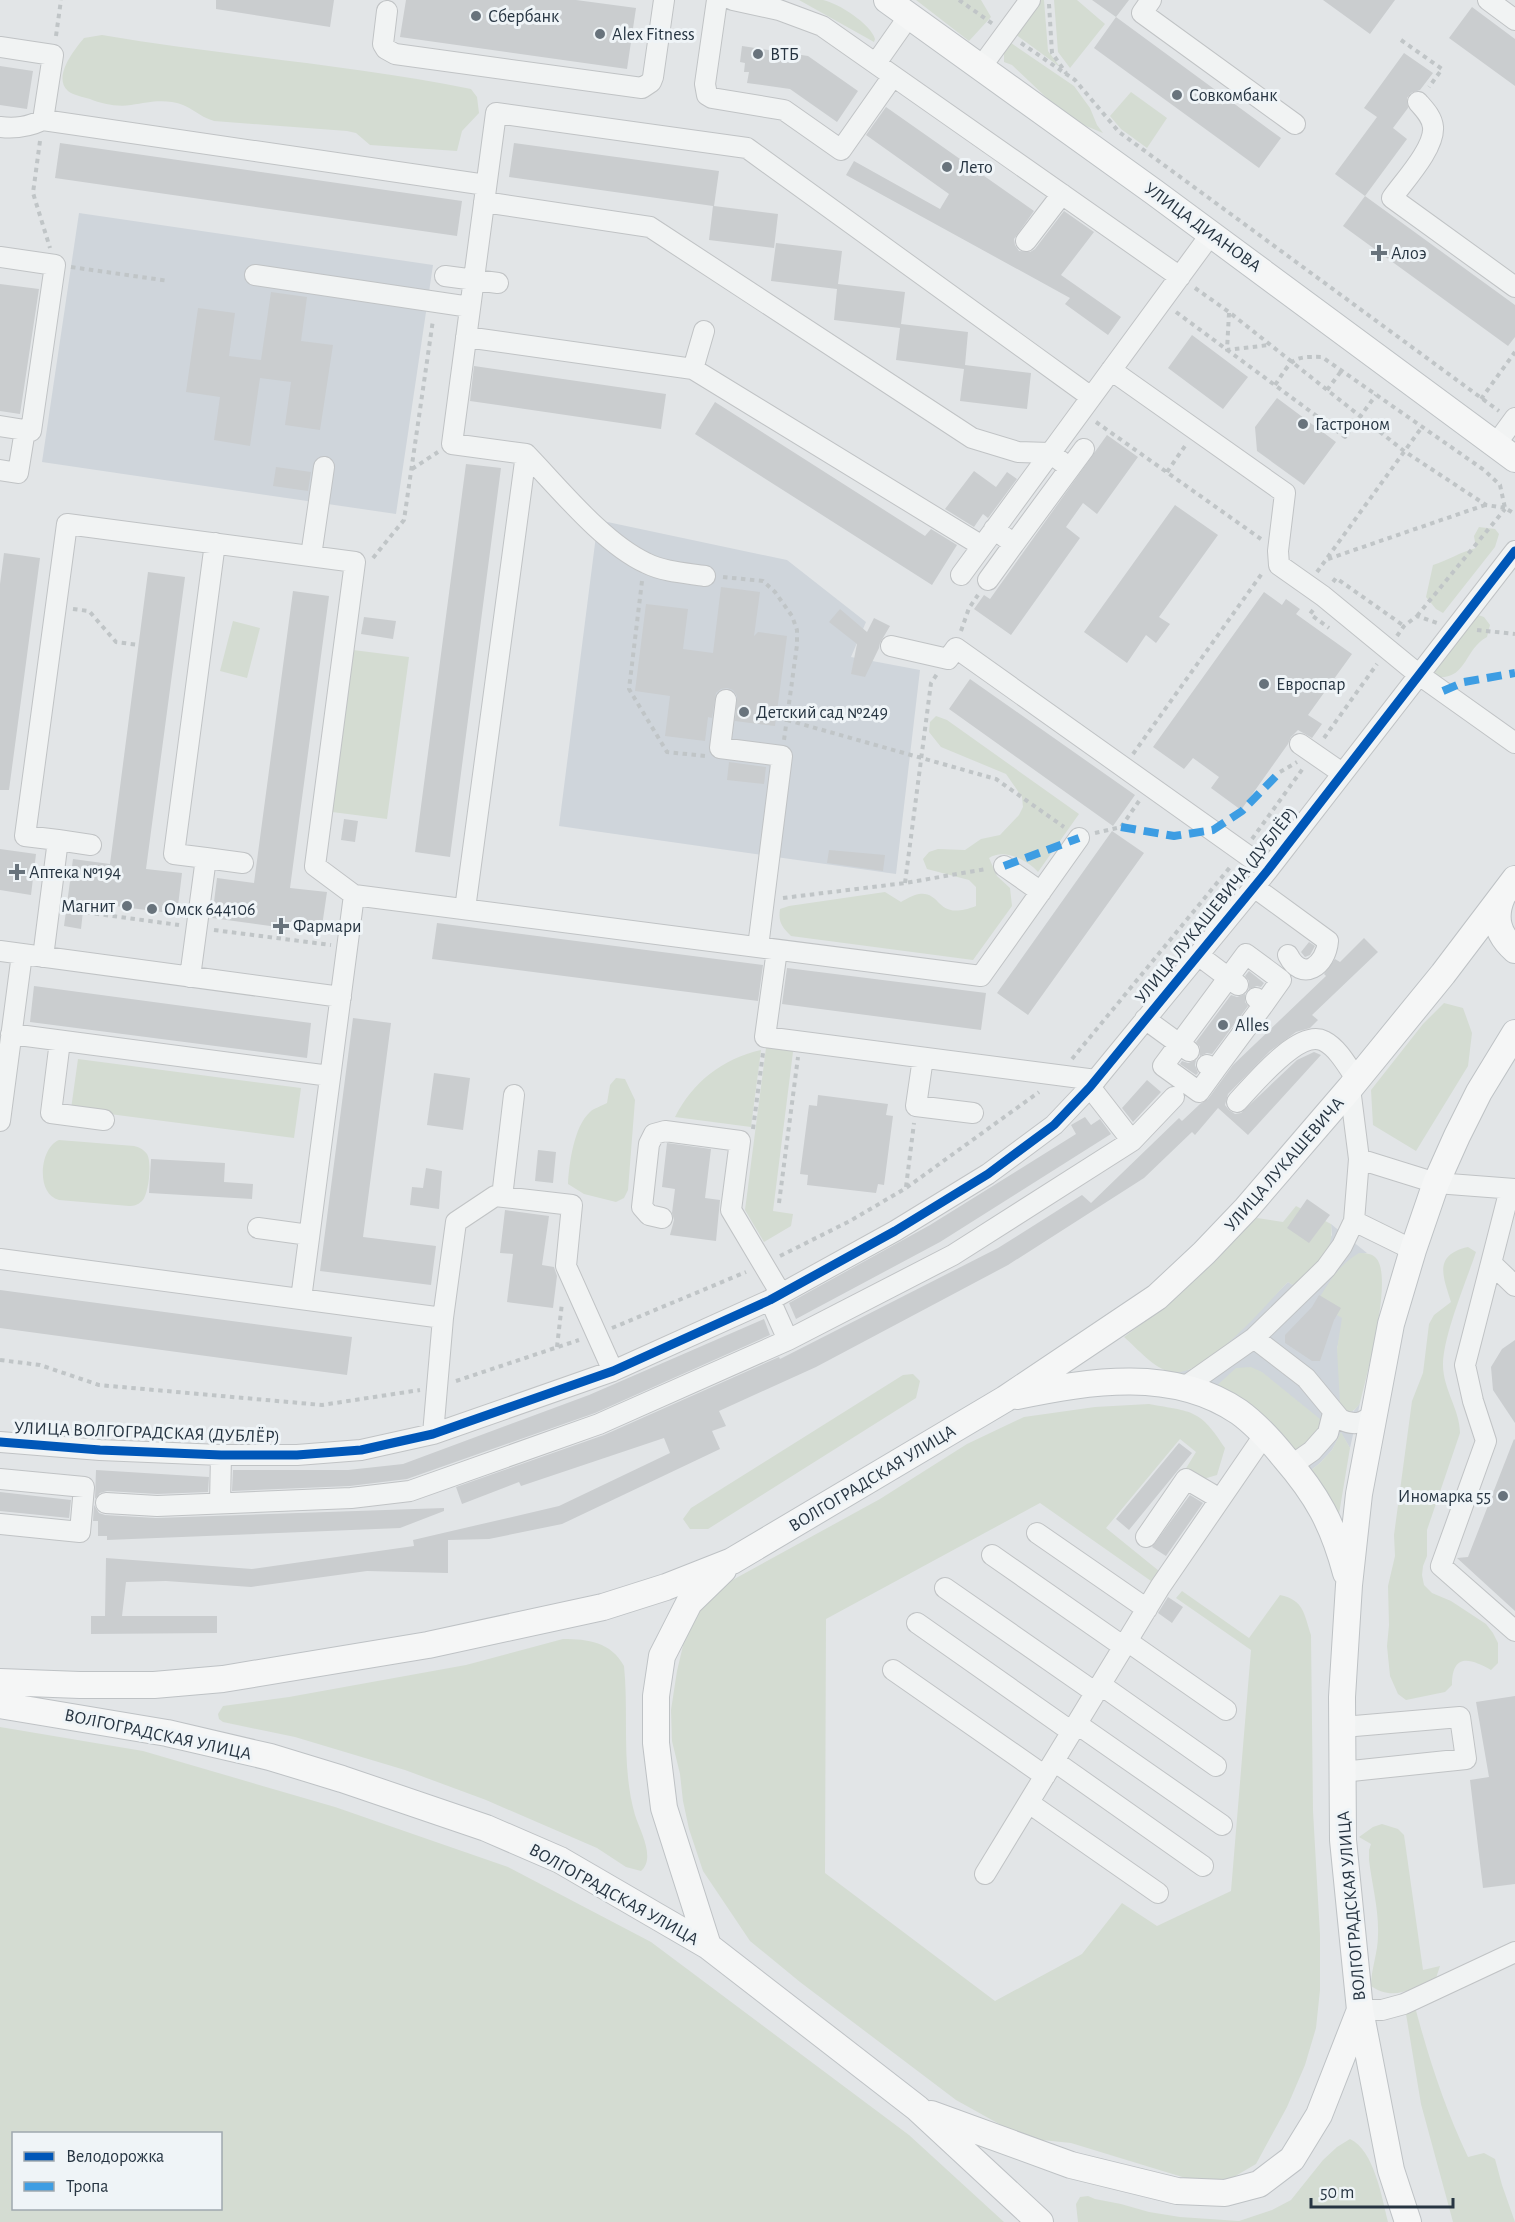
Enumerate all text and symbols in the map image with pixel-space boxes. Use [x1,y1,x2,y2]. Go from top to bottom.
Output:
place label: Сбербанк [488,7,560,26]
marker: Сбербанк [469,9,483,23]
place label: Alex Fitness [612,26,695,44]
marker: Alex Fitness [593,27,607,41]
place label: ВТБ [770,46,799,64]
marker: ВТБ [751,47,765,61]
place label: Совкомбанк [1189,86,1278,105]
marker: Совкомбанк [1170,88,1184,102]
place label: Лето [959,159,993,177]
marker: Лето [940,160,954,174]
street label: УЛИЦА ДИАНОВА [1141,180,1264,276]
place label: Алоэ [1391,245,1427,263]
marker: Алоэ [1372,246,1386,260]
place label: Гастроном [1315,416,1390,434]
marker: Гастроном [1296,417,1310,431]
place label: Евроспар [1276,676,1345,694]
marker: Евроспар [1257,677,1271,691]
place label: Детский сад №249 [756,704,888,722]
marker: Детский сад №249 [737,705,751,719]
street label: УЛИЦА ЛУКАШЕВИЧА (ДУБЛЁР) [1131,803,1301,1007]
place label: Аптека №194 [29,864,122,882]
marker: Аптека №194 [10,865,24,879]
place label: Магнит [61,898,116,916]
marker: Магнит [120,899,134,913]
place label: Омск 644106 [164,901,255,919]
marker: Омск 644106 [145,902,159,916]
place label: Фармари [293,918,361,936]
marker: Фармари [274,919,288,933]
place label: Alles [1235,1017,1269,1035]
marker: Alles [1216,1018,1230,1032]
street label: УЛИЦА ЛУКАШЕВИЧА [1222,1094,1348,1235]
street label: УЛИЦА ВОЛГОГРАДСКАЯ (ДУБЛЁР) [14,1417,280,1447]
street label: ВОЛГОГРАДСКАЯ УЛИЦА [786,1422,959,1536]
place label: Иномарка 55 [1398,1488,1491,1506]
marker: Иномарка 55 [1496,1489,1510,1503]
street label: ВОЛГОГРАДСКАЯ УЛИЦА [63,1706,253,1764]
street label: ВОЛГОГРАДСКАЯ УЛИЦА [1335,1810,1369,2002]
street label: ВОЛГОГРАДСКАЯ УЛИЦА [526,1841,702,1949]
legend [12,2132,222,2210]
text: Велодорожка [66,2148,164,2166]
scale bar [1311,2171,1454,2209]
text: Тропа [66,2178,109,2196]
text: 50 m [1320,2184,1354,2202]

